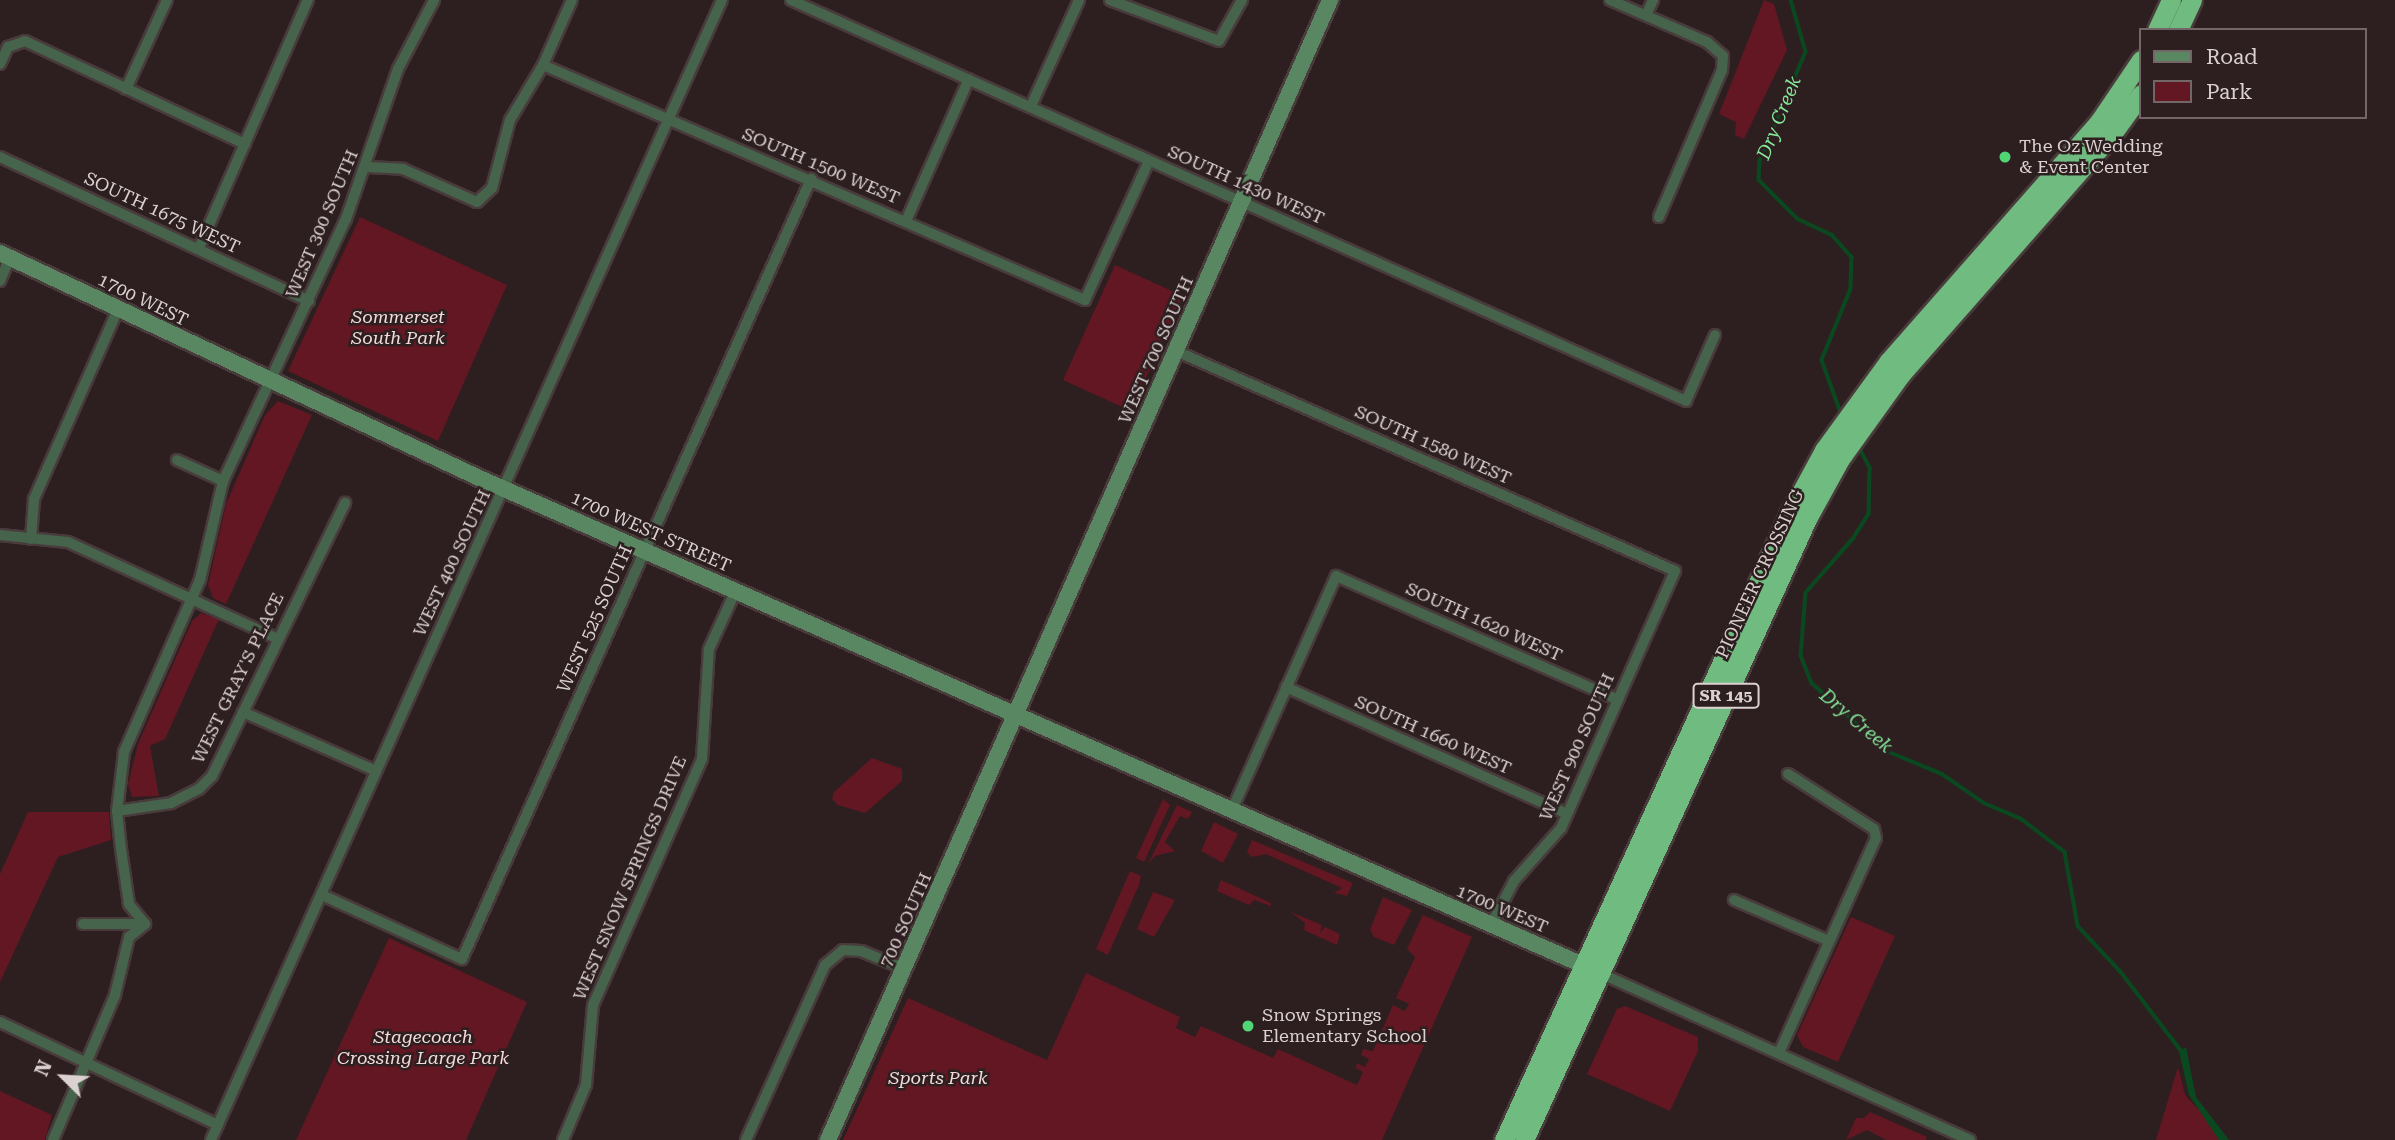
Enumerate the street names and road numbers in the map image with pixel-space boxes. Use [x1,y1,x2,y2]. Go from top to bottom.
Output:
street label: SOUTH 1500 WEST [739,123,903,209]
street label: SOUTH 1430 WEST [1164,141,1328,229]
street label: WEST 300 SOUTH [281,147,363,301]
street label: SOUTH 1675 WEST [81,167,243,259]
street label: 1700 WEST [94,269,192,331]
street label: WEST 700 SOUTH [1114,273,1198,427]
street label: SOUTH 1580 WEST [1351,401,1515,489]
street label: WEST 400 SOUTH [409,486,495,640]
street label: PIONEER CROSSING [1711,486,1809,662]
street label: 1700 WEST STREET [568,487,734,577]
street label: WEST 525 SOUTH [553,542,637,696]
street label: SOUTH 1620 WEST [1402,578,1566,666]
street label: WEST GRAY'S PLACE [187,589,289,767]
street label: WEST 900 SOUTH [1535,670,1619,824]
road number: SR 145 [1691,684,1761,708]
street label: SOUTH 1660 WEST [1351,691,1515,779]
street label: WEST SNOW SPRINGS DRIVE [569,753,691,1003]
street label: 700 SOUTH [875,869,937,971]
street label: 1700 WEST [1453,880,1551,938]

